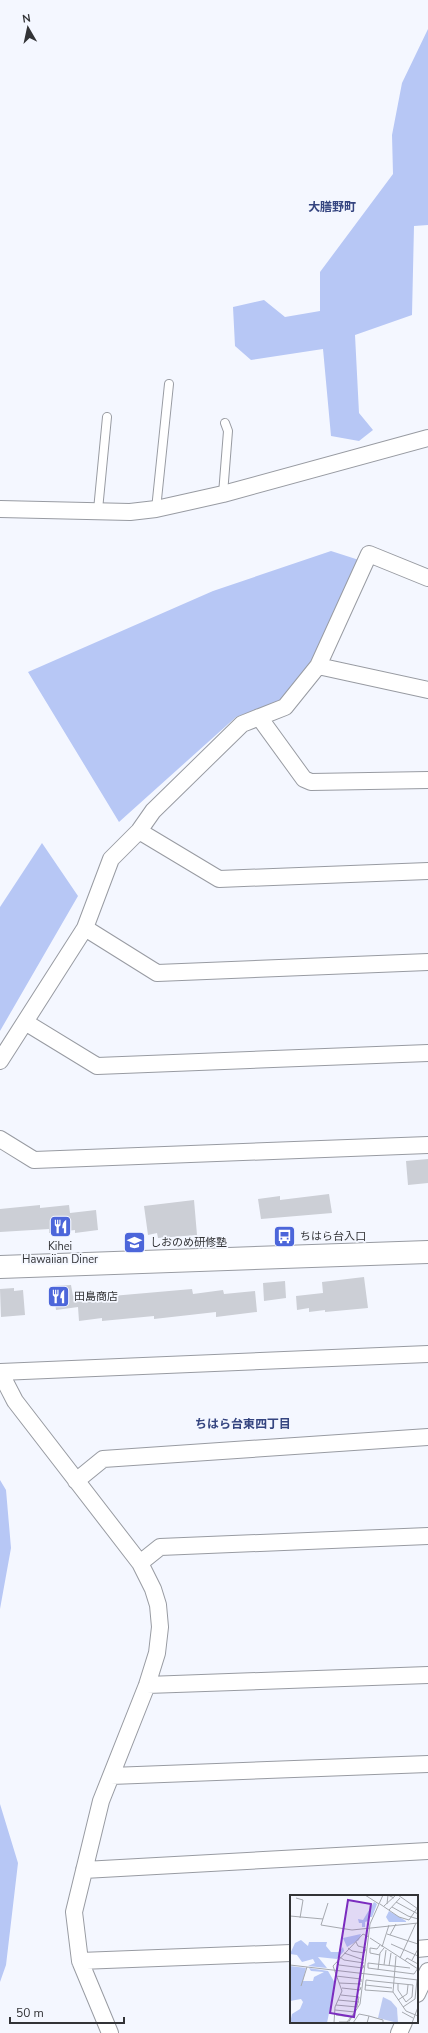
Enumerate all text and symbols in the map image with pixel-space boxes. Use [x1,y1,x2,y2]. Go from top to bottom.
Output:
north arrow [8,8,48,48]
text: N [21,11,32,27]
district label: 大膳野町 [308,199,356,215]
restaurant icon: Kihei Hawaiian Diner [47,1213,73,1239]
bus stop icon: ちはら台入口 [272,1223,298,1249]
school or university icon: しおのめ研修塾 [122,1229,148,1255]
place label: ちはら台入口 [300,1229,366,1244]
place label: しおのめ研修塾 [150,1235,227,1250]
place label: Kihei Hawaiian Diner [22,1239,98,1267]
restaurant icon: 田島商店 [45,1283,71,1309]
place label: 田島商店 [74,1289,118,1304]
district label: ちはら台東四丁目 [195,1416,291,1432]
inset map [290,1895,418,2023]
scale bar [10,1999,124,2025]
text: 50 m [16,2005,44,2021]

